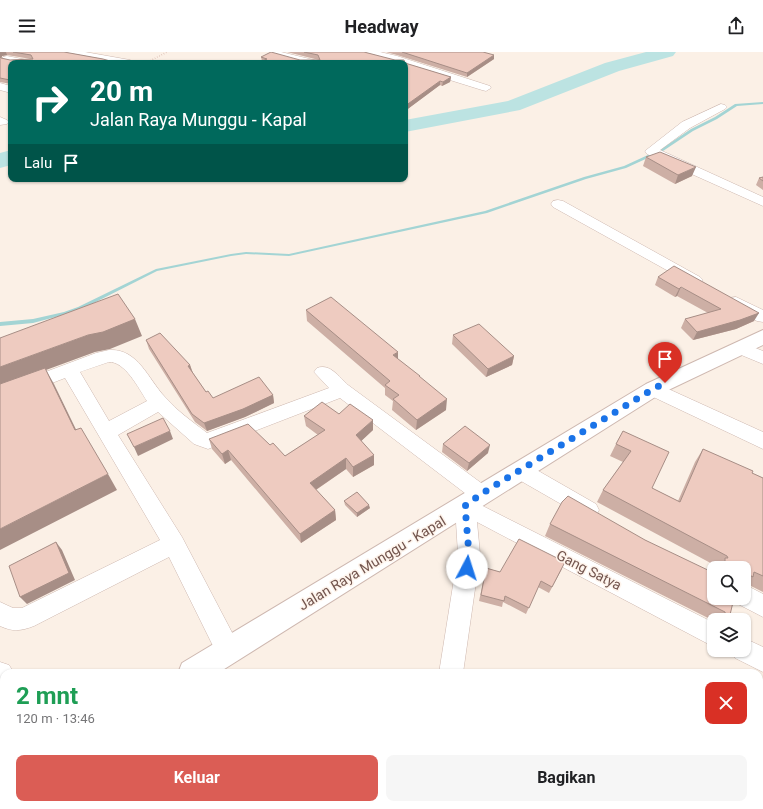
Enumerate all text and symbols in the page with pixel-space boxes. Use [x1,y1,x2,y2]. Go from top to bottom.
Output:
icon: menu [16,15,38,37]
icon: share [725,15,747,37]
text: Headway [345,16,418,37]
text: 20 m [90,75,153,108]
icon: right [24,76,76,128]
text: Jalan Raya Munggu - Kapal [90,109,307,130]
icon: arrive [60,152,82,174]
text: Lalu [24,154,52,172]
pin [648,342,682,383]
icon: arrive [654,348,676,370]
street label: Jalan Raya Munggu - Kapal [296,513,448,613]
position arrow [446,547,488,589]
street label: Gang Satya [554,547,624,593]
map controls [707,561,751,657]
button: search [707,561,751,605]
button: layers [707,613,751,657]
text: 2 mnt [16,682,78,710]
button: close [705,682,747,724]
text: 120 m · 13:46 [16,711,95,726]
button: Keluar [16,755,378,801]
button: Bagikan [386,755,747,801]

